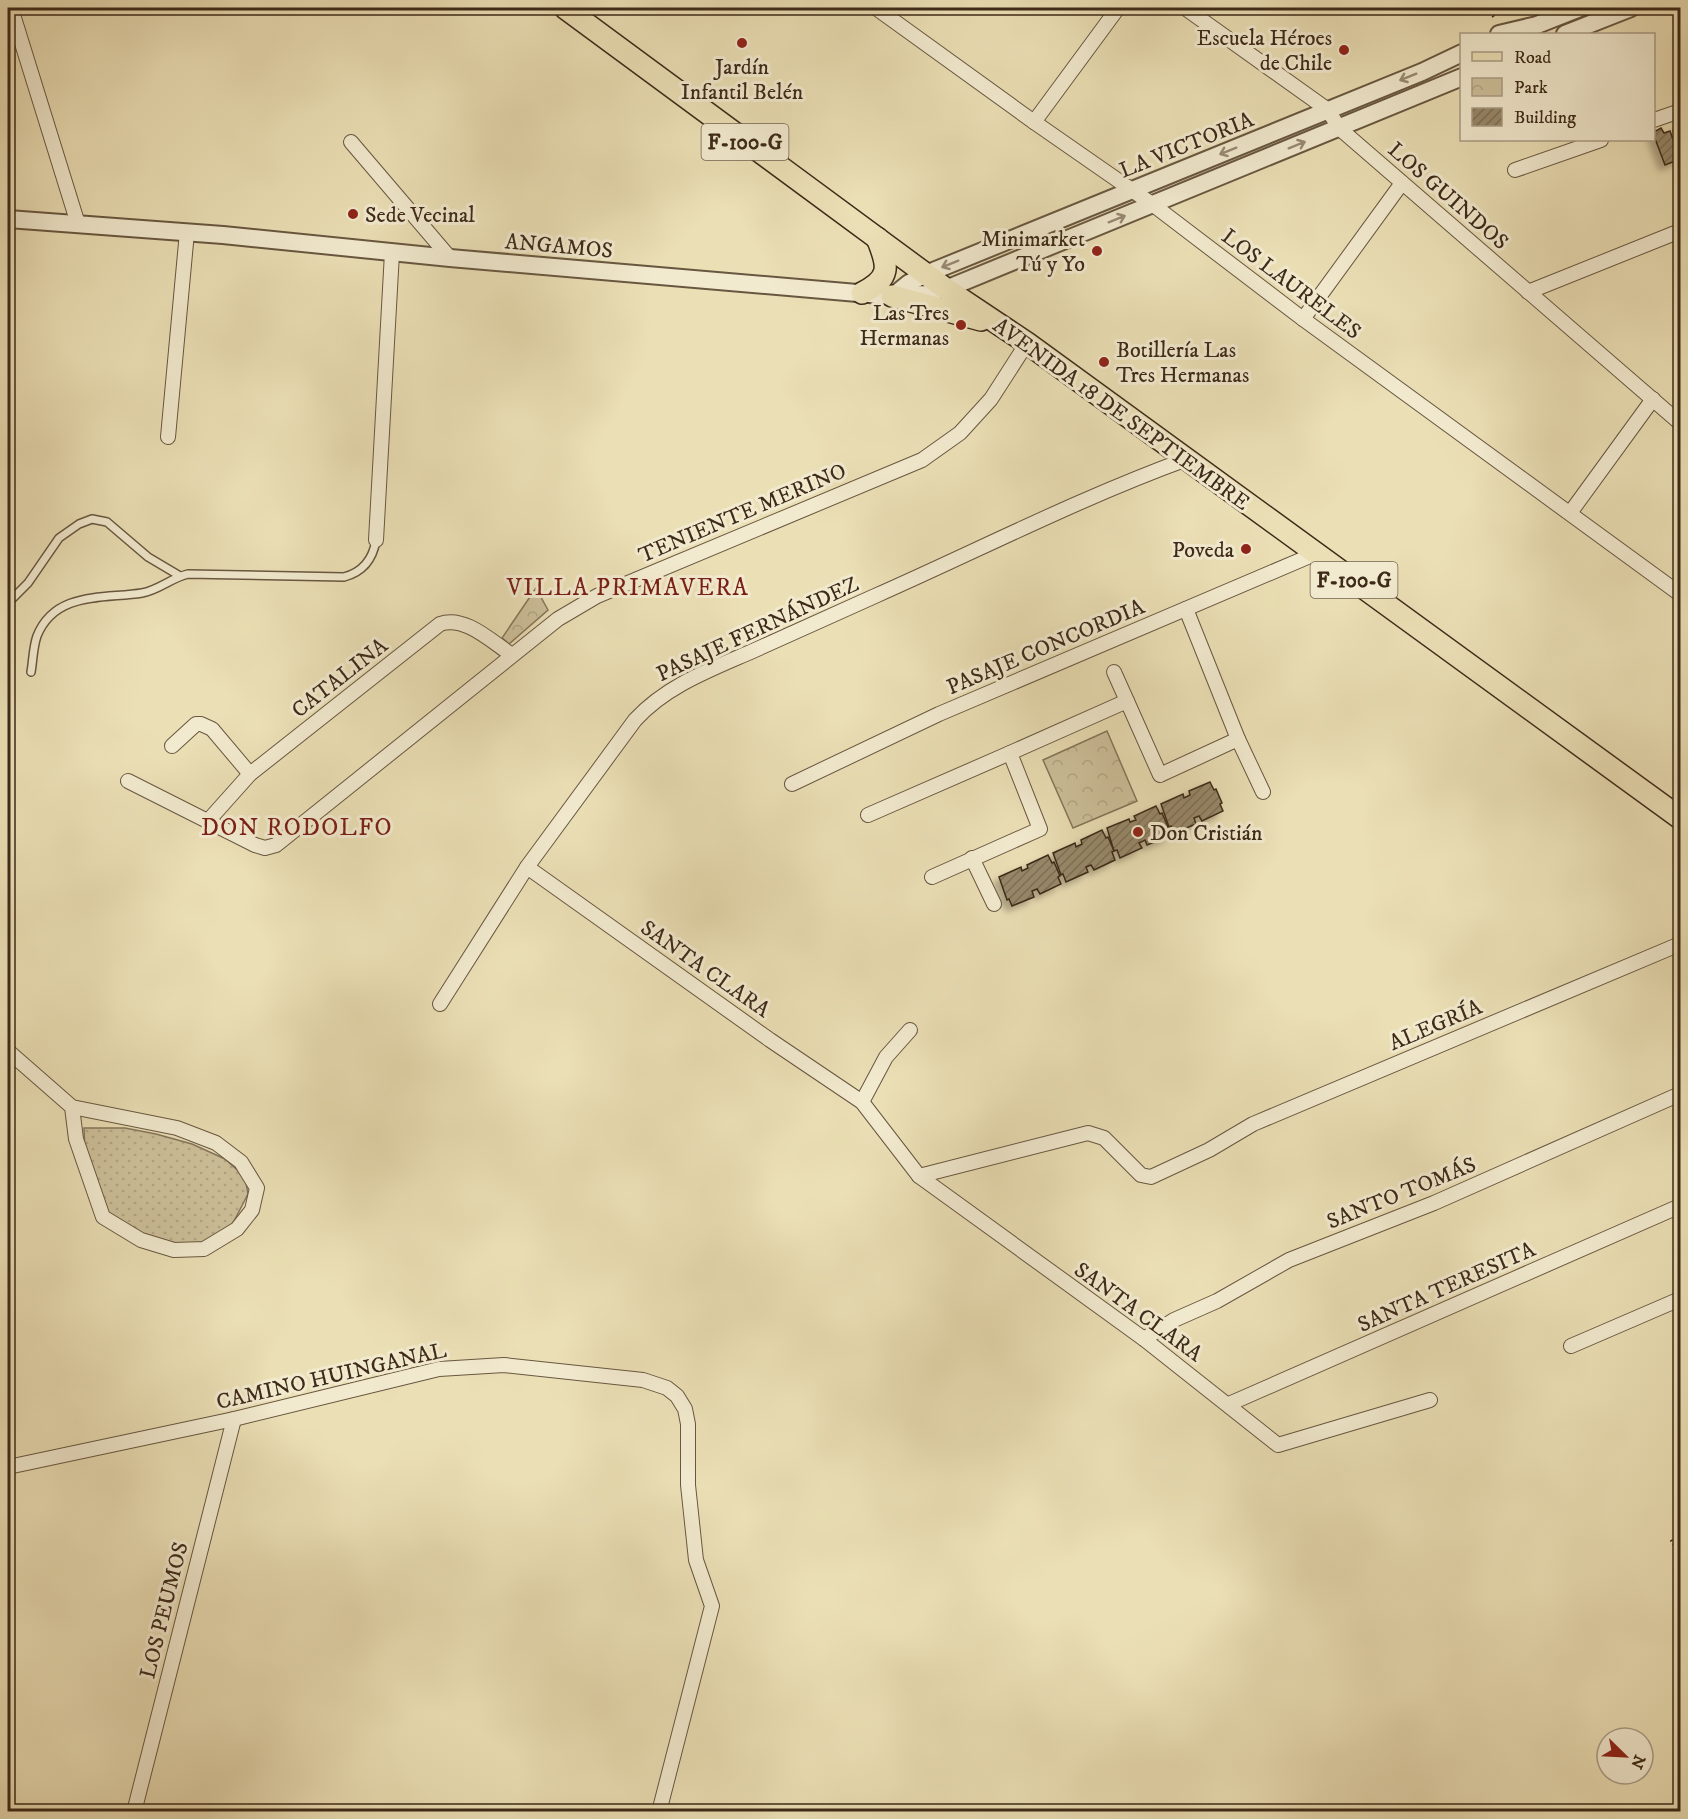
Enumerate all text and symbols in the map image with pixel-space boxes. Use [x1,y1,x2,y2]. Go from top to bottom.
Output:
place label: Escuela Héroes de Chile [1197,25,1332,77]
legend [1460,33,1655,141]
marker: Jardín Infantil Belén [735,36,749,50]
marker: Escuela Héroes de Chile [1337,43,1351,57]
text: Road [1514,47,1551,69]
place label: Jardín Infantil Belén [681,54,804,106]
one-way arrow [1400,72,1418,83]
text: Park [1514,77,1548,99]
street label: LA VICTORIA [1116,106,1258,185]
text: Building [1514,107,1576,129]
road number: F-100-G [702,124,789,160]
street label: LOS GUINDOS [1382,136,1514,256]
one-way arrow [1287,139,1306,150]
one-way arrow [1219,146,1238,157]
place label: Sede Vecinal [365,202,475,229]
marker: Sede Vecinal [346,207,360,221]
one-way arrow [1107,213,1125,224]
street label: LOS LAURELES [1216,223,1366,345]
place label: Minimarket Tú y Yo [981,226,1085,278]
street label: ANGAMOS [504,228,614,265]
marker: Minimarket Tú y Yo [1090,244,1104,258]
one-way arrow [941,259,960,270]
place label: Las Tres Hermanas [859,300,949,352]
street label: AVENIDA 18 DE SEPTIEMBRE [987,312,1255,516]
marker: Las Tres Hermanas [954,318,968,332]
place label: Botillería Las Tres Hermanas [1116,337,1249,389]
marker: Botillería Las Tres Hermanas [1097,355,1111,369]
street label: TENIENTE MERINO [635,457,850,569]
place label: Poveda [1172,537,1235,564]
marker: Poveda [1239,542,1253,556]
road number: F-100-G [1310,562,1398,598]
street label: PASAJE FERNÁNDEZ [652,570,863,688]
district label: VILLA PRIMAVERA [506,573,749,603]
street label: PASAJE CONCORDIA [943,593,1149,701]
street label: CATALINA [286,632,394,724]
district label: DON RODOLFO [201,813,393,843]
place label: Don Cristián [1150,820,1263,847]
marker: Don Cristián [1131,825,1145,839]
street label: SANTA CLARA [635,915,776,1024]
street label: ALEGRÍA [1385,992,1487,1057]
street label: SANTO TOMÁS [1323,1150,1480,1236]
street label: SANTA TERESITA [1354,1236,1540,1339]
street label: SANTA CLARA [1069,1257,1208,1368]
street label: CAMINO HUINGANAL [214,1337,449,1416]
street label: LOS PEUMOS [134,1539,194,1682]
north arrow [1595,1726,1655,1786]
text: N [1626,1752,1650,1772]

